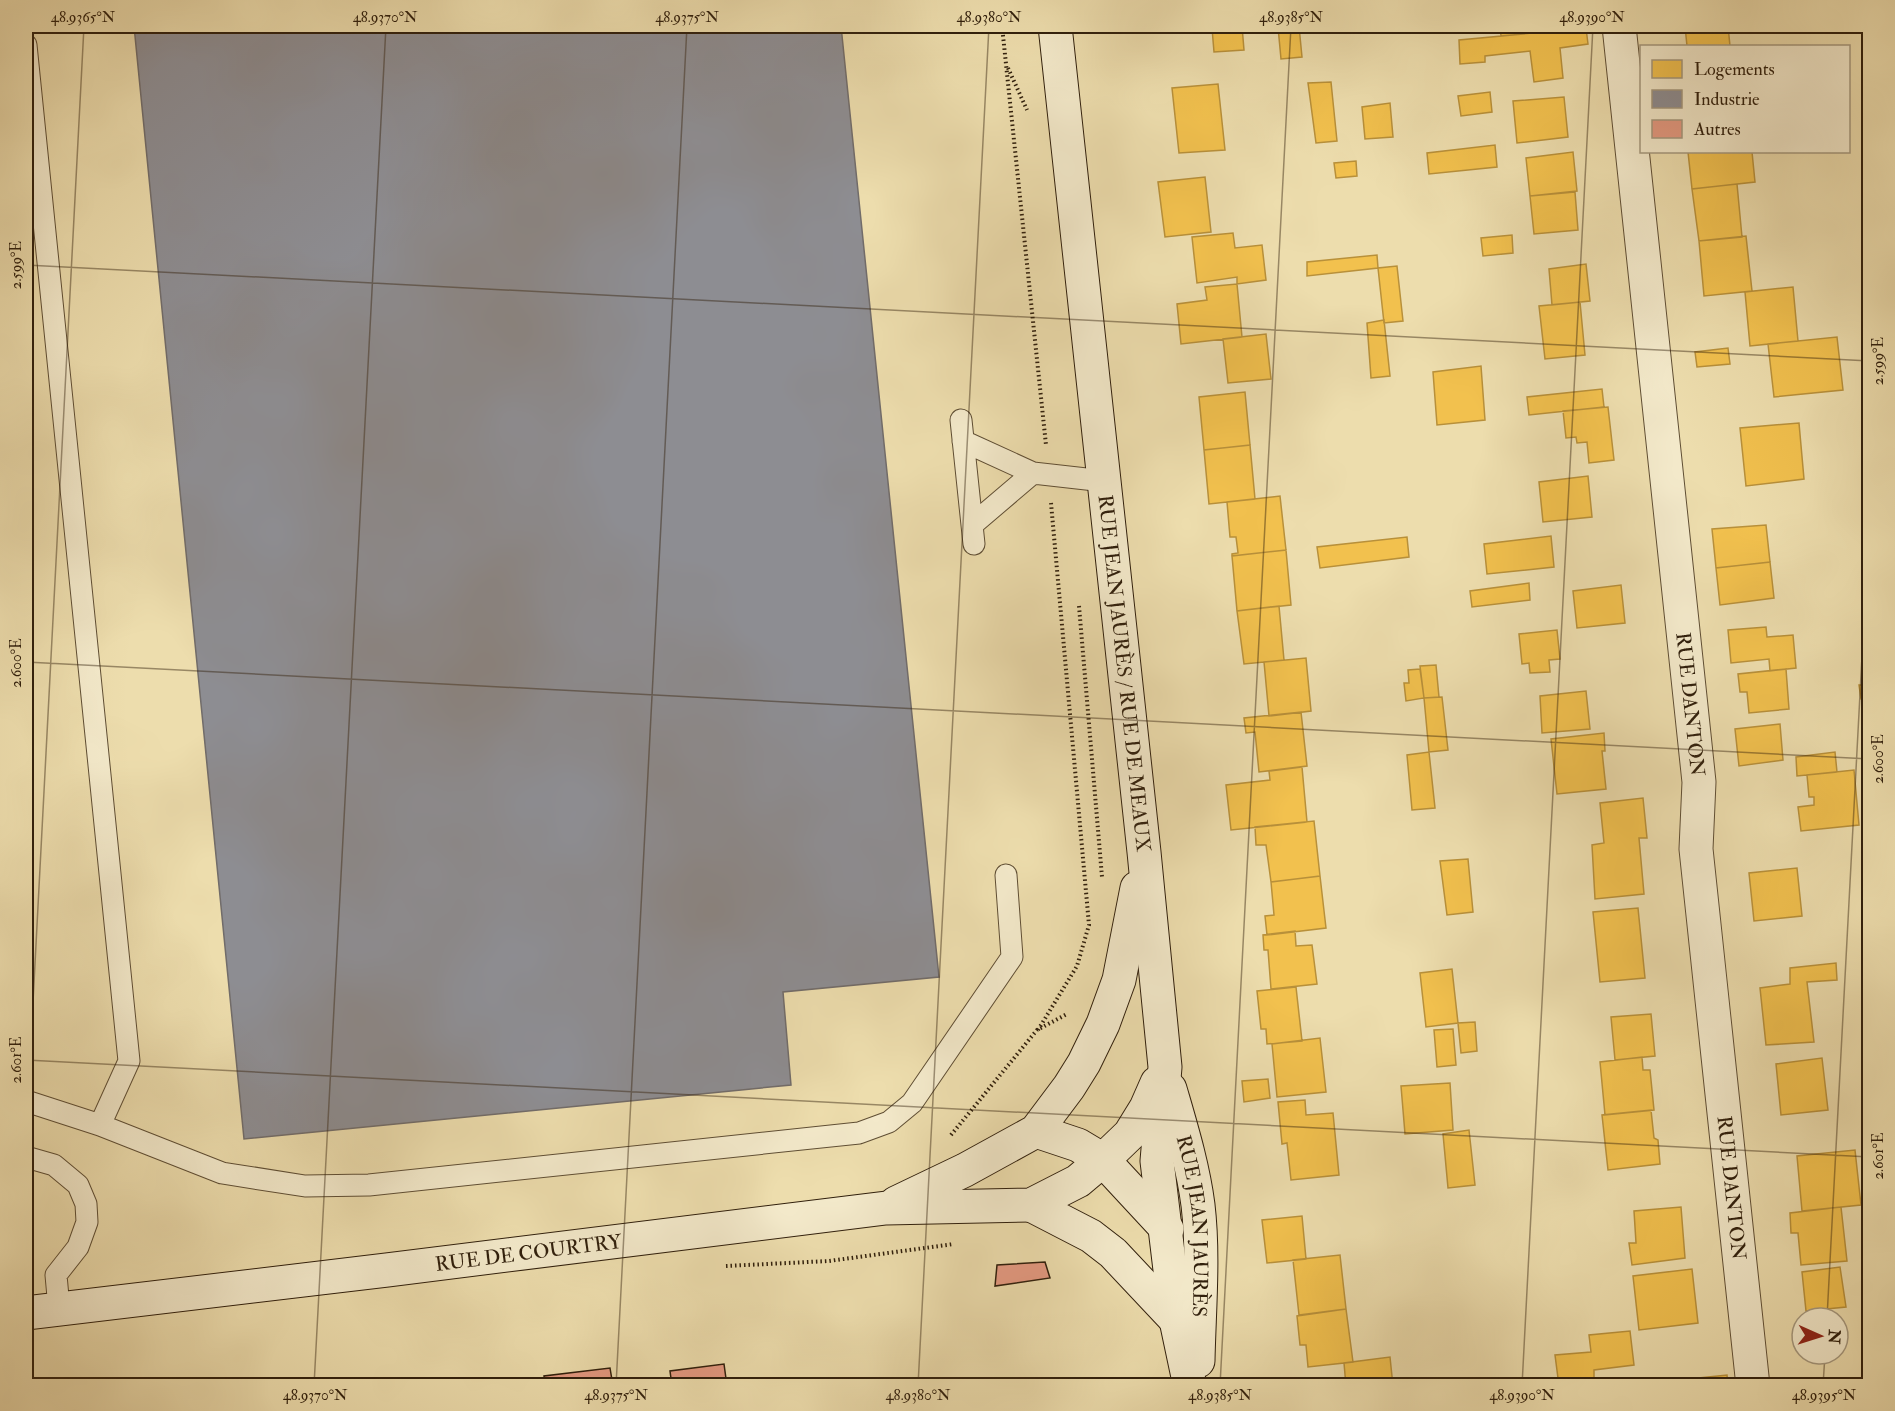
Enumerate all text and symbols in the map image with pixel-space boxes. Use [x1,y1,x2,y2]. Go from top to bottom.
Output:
text: 48.9365°N [51,8,116,27]
text: 48.9370°N [353,8,418,27]
text: 48.9375°N [655,8,719,27]
text: 48.9380°N [957,8,1022,27]
text: 48.9385°N [1259,8,1323,27]
text: 48.9390°N [1559,8,1625,27]
legend [1640,45,1850,153]
text: Logements [1694,58,1775,81]
text: Industrie [1694,88,1760,111]
text: Autres [1693,118,1741,141]
text: 2.599°E [7,241,26,289]
text: 2.599°E [1869,337,1888,385]
street label: RUE JEAN JAURÈS / RUE DE MEAUX [1093,493,1156,854]
street label: RUE DANTON [1671,631,1711,778]
text: 2.600°E [7,638,26,688]
text: 2.600°E [1869,734,1888,784]
text: 2.601°E [7,1036,26,1084]
street label: RUE DANTON [1712,1115,1752,1261]
street label: RUE JEAN JAURÈS [1171,1132,1214,1318]
text: 2.601°E [1869,1132,1888,1180]
street label: RUE DE COURTRY [434,1228,624,1276]
north arrow [1790,1306,1850,1366]
text: N [1824,1328,1844,1345]
text: 48.9370°N [283,1386,348,1405]
text: 48.9375°N [584,1386,648,1405]
text: 48.9380°N [886,1386,951,1405]
text: 48.9385°N [1188,1386,1252,1405]
text: 48.9390°N [1489,1386,1555,1405]
text: 48.9395°N [1792,1386,1857,1405]

